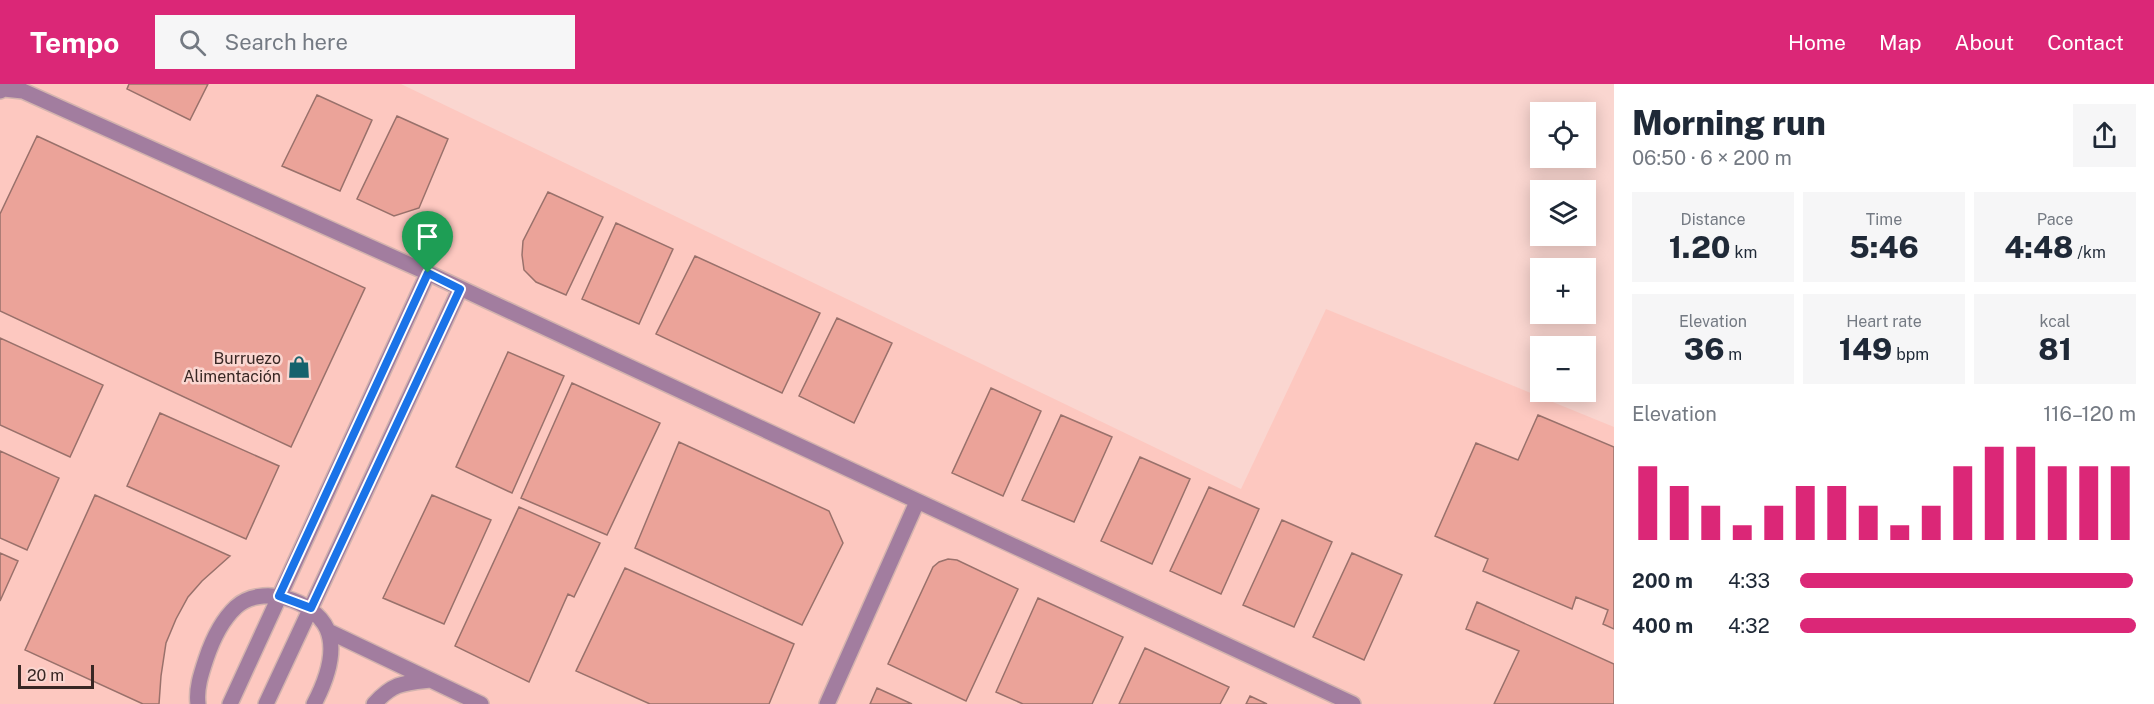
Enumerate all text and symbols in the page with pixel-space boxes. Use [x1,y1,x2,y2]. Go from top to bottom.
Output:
search box [155,15,575,69]
text: Tempo [30,26,119,59]
icon: search [176,26,209,59]
text: Search here [224,29,348,55]
text: Home [1788,30,1846,55]
text: Map [1879,30,1922,55]
text: About [1955,30,2014,55]
text: Contact [2047,30,2124,55]
map controls [1530,102,1596,402]
button: locate [1530,102,1596,168]
text: Morning run [1632,104,1826,142]
button: share [2073,104,2136,167]
text: 06:50 · 6 × 200 m [1632,146,1792,170]
button: layers [1530,180,1596,246]
text: Distance [1681,210,1745,229]
text: Time [1866,210,1902,229]
text: Pace [2037,210,2073,229]
pin [402,211,453,273]
icon: arrive [411,220,444,253]
text: 1.20 [1669,229,1731,265]
text: 5:46 [1849,229,1919,265]
text: 4:48 [2004,229,2073,265]
text: km [1731,243,1757,262]
text: /km [2073,243,2106,262]
button: + [1530,258,1596,324]
text: Elevation [1679,312,1747,331]
text: Heart rate [1846,312,1922,331]
text: kcal [2040,312,2070,331]
text: 36 [1684,331,1724,367]
text: 149 [1839,331,1892,367]
text: 81 [2038,331,2072,367]
button: − [1530,336,1596,402]
text: m [1724,345,1742,364]
text: bpm [1892,345,1929,364]
place label: Burruezo Alimentación [183,349,281,386]
shop icon: Burruezo Alimentación [286,354,312,380]
text: Elevation [1632,402,1717,426]
text: 116–120 m [2043,402,2136,426]
text: 200 m [1632,569,1693,593]
text: 4:33 [1728,569,1770,593]
text: 400 m [1632,614,1693,638]
text: 4:32 [1728,614,1770,638]
scale bar [18,662,94,690]
text: 20 m [27,666,64,685]

